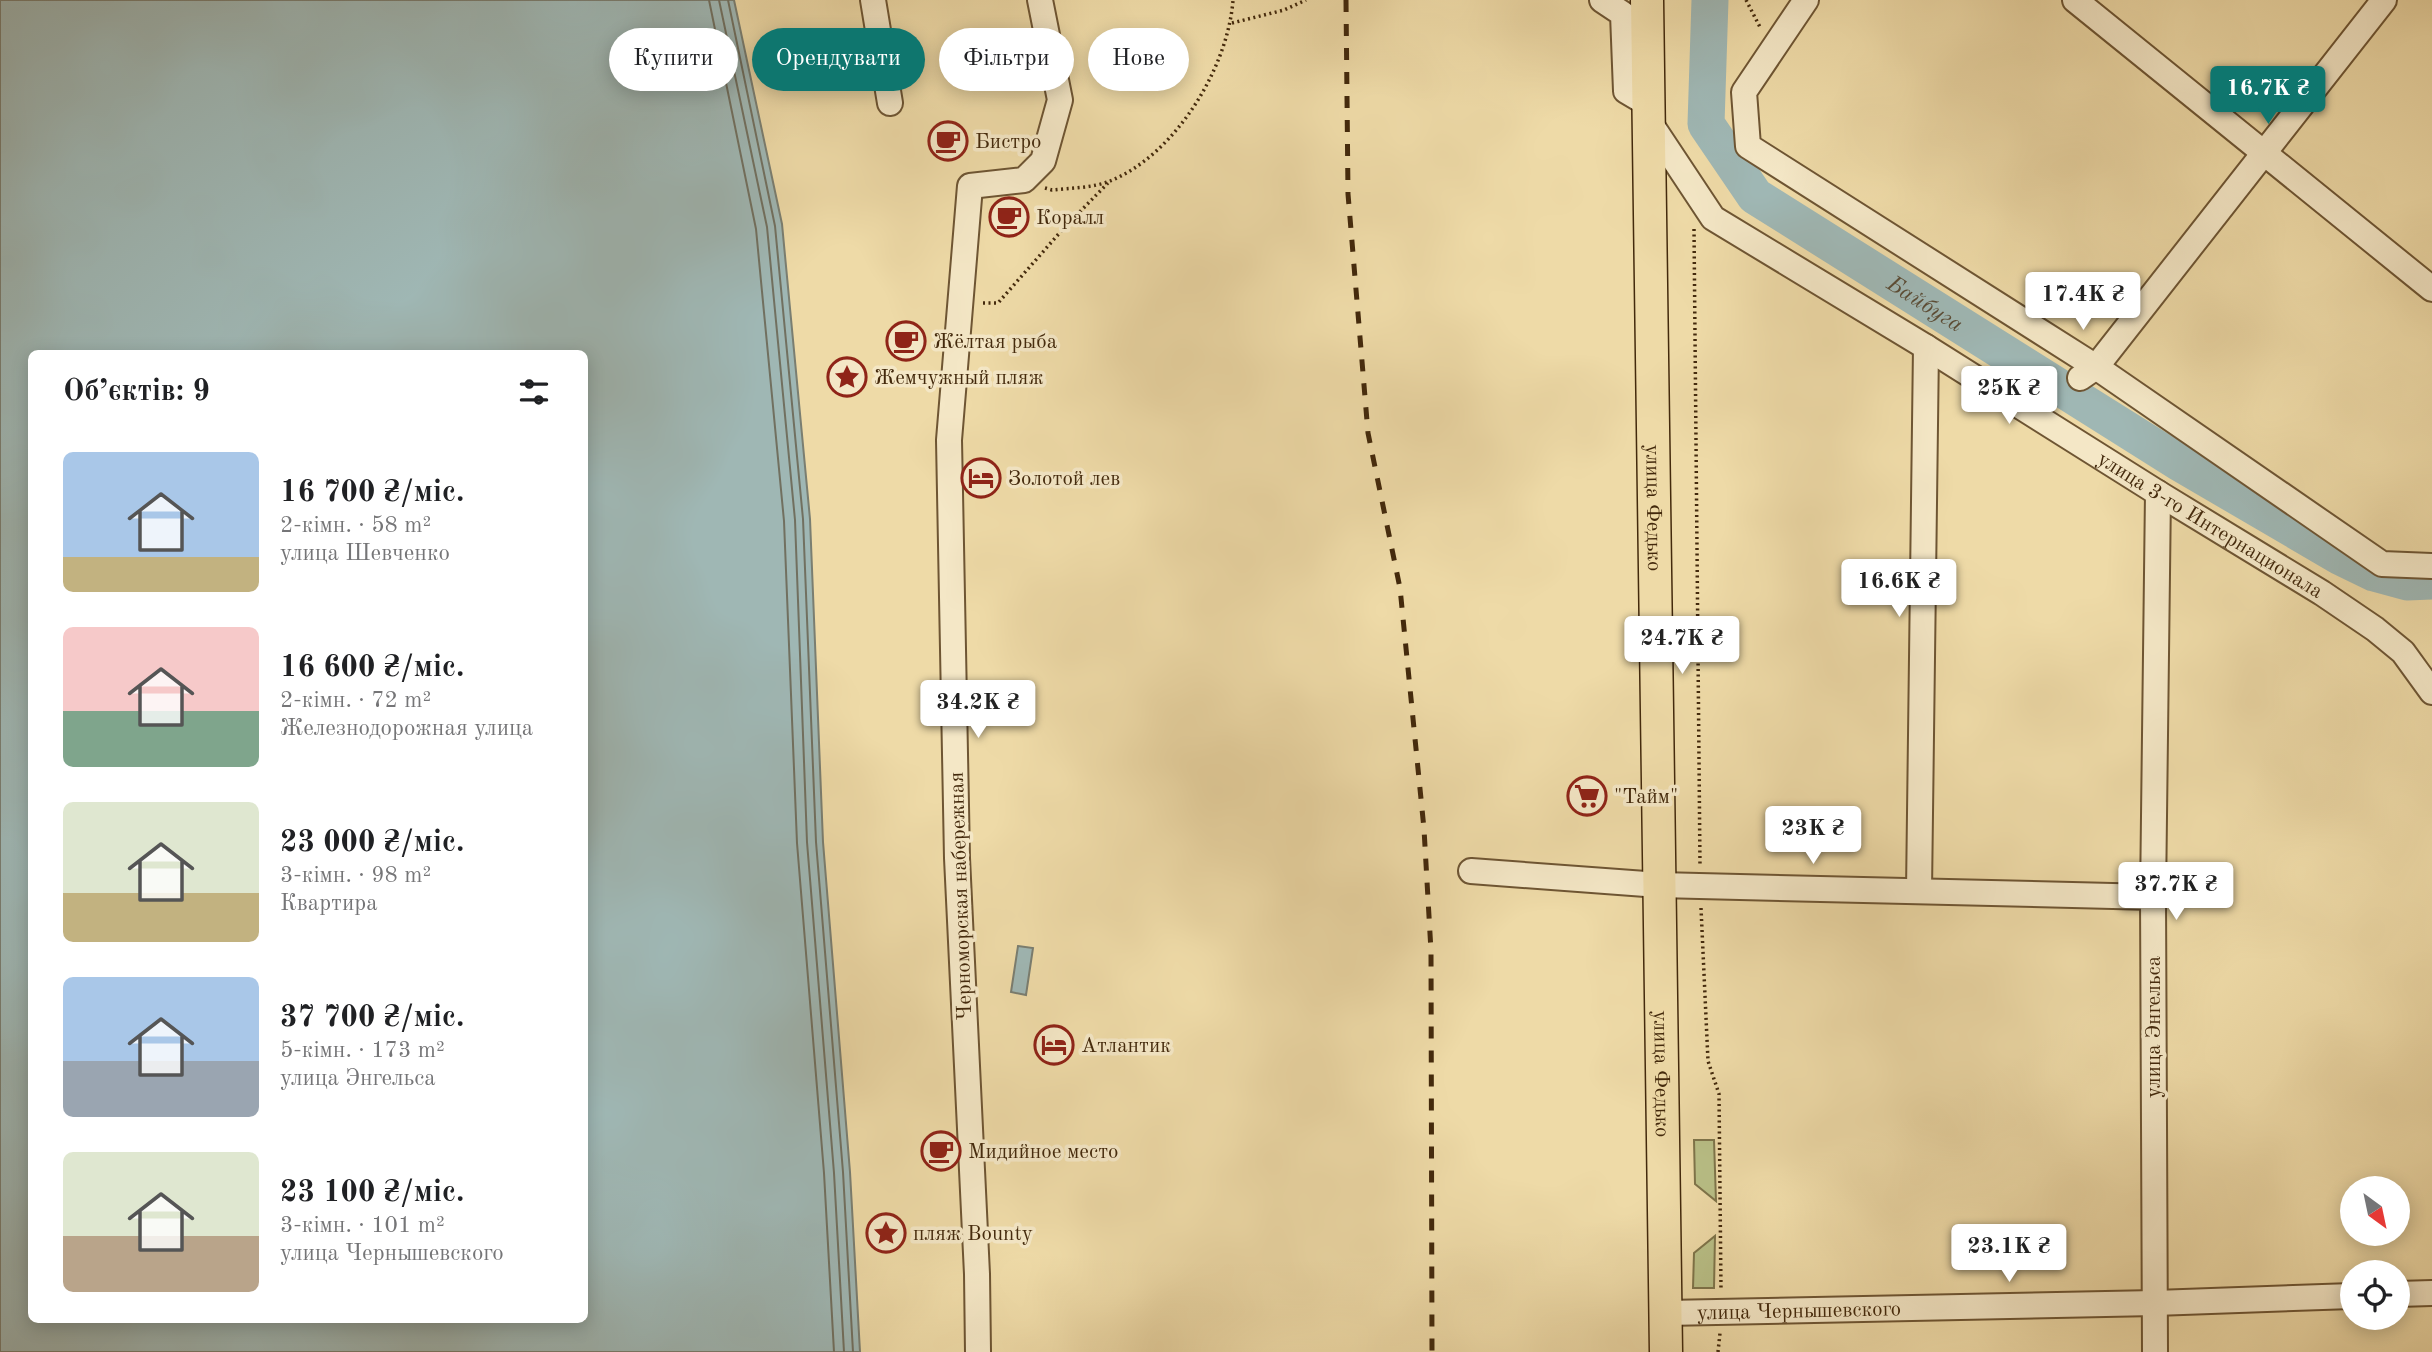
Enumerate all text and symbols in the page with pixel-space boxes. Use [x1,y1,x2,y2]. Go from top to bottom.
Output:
chip: Купити [609,28,738,91]
chip: Орендувати [752,28,925,91]
chip: Фільтри [939,28,1074,91]
chip: Нове [1088,28,1189,91]
pin: 16.7K ₴ [2203,66,2333,126]
text: 16.7K ₴ [2226,77,2310,100]
cafe icon: Бистро [927,120,969,162]
place label: Бистро [975,132,1042,153]
cafe icon: Коралл [988,196,1030,238]
place label: Коралл [1036,208,1104,229]
water label: Байбуга [1882,272,1967,337]
pin: 17.4K ₴ [2018,272,2148,332]
text: 17.4K ₴ [2041,283,2125,306]
cafe icon: Жёлтая рыба [885,320,927,362]
place label: Жёлтая рыба [933,332,1057,353]
place icon: Жемчужный пляж [826,356,868,398]
pin: 25K ₴ [1960,366,2058,426]
place label: Жемчужный пляж [874,368,1044,389]
icon: filters [515,373,553,411]
text: Об’єктів: 9 [63,377,210,407]
text: 25K ₴ [1977,377,2041,400]
street label: улица Федько [1641,444,1664,572]
street label: улица 3-го Интернационала [2093,449,2326,603]
hotel icon: Золотой лев [960,457,1002,499]
place label: Золотой лев [1008,469,1120,490]
text: 16 700 ₴/міс. [280,478,464,508]
icon: home [119,480,203,564]
text: 2-кімн. · 58 m² [280,514,431,537]
text: улица Шевченко [280,542,450,565]
pin: 16.6K ₴ [1834,560,1964,619]
text: 16.6K ₴ [1857,570,1941,593]
pin: 24.7K ₴ [1617,616,1747,676]
text: 24.7K ₴ [1640,627,1724,650]
text: 16 600 ₴/міс. [280,653,464,683]
icon: home [119,655,203,739]
pin: 34.2K ₴ [913,680,1043,740]
text: 2-кімн. · 72 m² [280,689,431,712]
text: 34.2K ₴ [936,691,1020,714]
text: Железнодорожная улица [280,717,533,740]
street label: Черноморская набережная [947,771,976,1020]
supermarket icon: "Тайм" [1566,775,1608,817]
place label: "Тайм" [1614,787,1678,808]
pin: 23K ₴ [1764,806,1862,866]
text: 23K ₴ [1781,817,1845,840]
text: 23 000 ₴/міс. [280,828,464,858]
icon: home [119,830,203,914]
pin: 37.7K ₴ [2111,862,2241,922]
text: 3-кімн. · 98 m² [280,864,431,887]
text: 37.7K ₴ [2134,873,2218,896]
text: Квартира [280,892,378,915]
street label: улица Энгельса [2144,956,2165,1098]
text: 37 700 ₴/міс. [280,1003,464,1033]
icon: home [119,1005,203,1089]
street label: улица Федько [1649,1010,1672,1138]
hotel icon: Атлантик [1033,1024,1075,1066]
place label: Атлантик [1081,1036,1171,1057]
text: 5-кімн. · 173 m² [280,1039,445,1062]
text: улица Энгельса [280,1067,436,1090]
cafe icon: Мидийное место [920,1130,962,1172]
place label: Мидийное место [968,1142,1119,1163]
north arrow [2340,1176,2410,1246]
map controls [2340,1176,2410,1330]
text: 23 100 ₴/міс. [280,1178,464,1208]
icon: home [119,1180,203,1264]
place icon: пляж Bounty [865,1212,907,1254]
text: 3-кімн. · 101 m² [280,1214,445,1237]
place label: пляж Bounty [913,1224,1033,1245]
pin: 23.1K ₴ [1944,1224,2074,1284]
text: 23.1K ₴ [1967,1235,2051,1258]
text: улица Чернышевского [280,1242,504,1265]
button: locate [2340,1260,2410,1330]
street label: улица Чернышевского [1697,1299,1901,1324]

